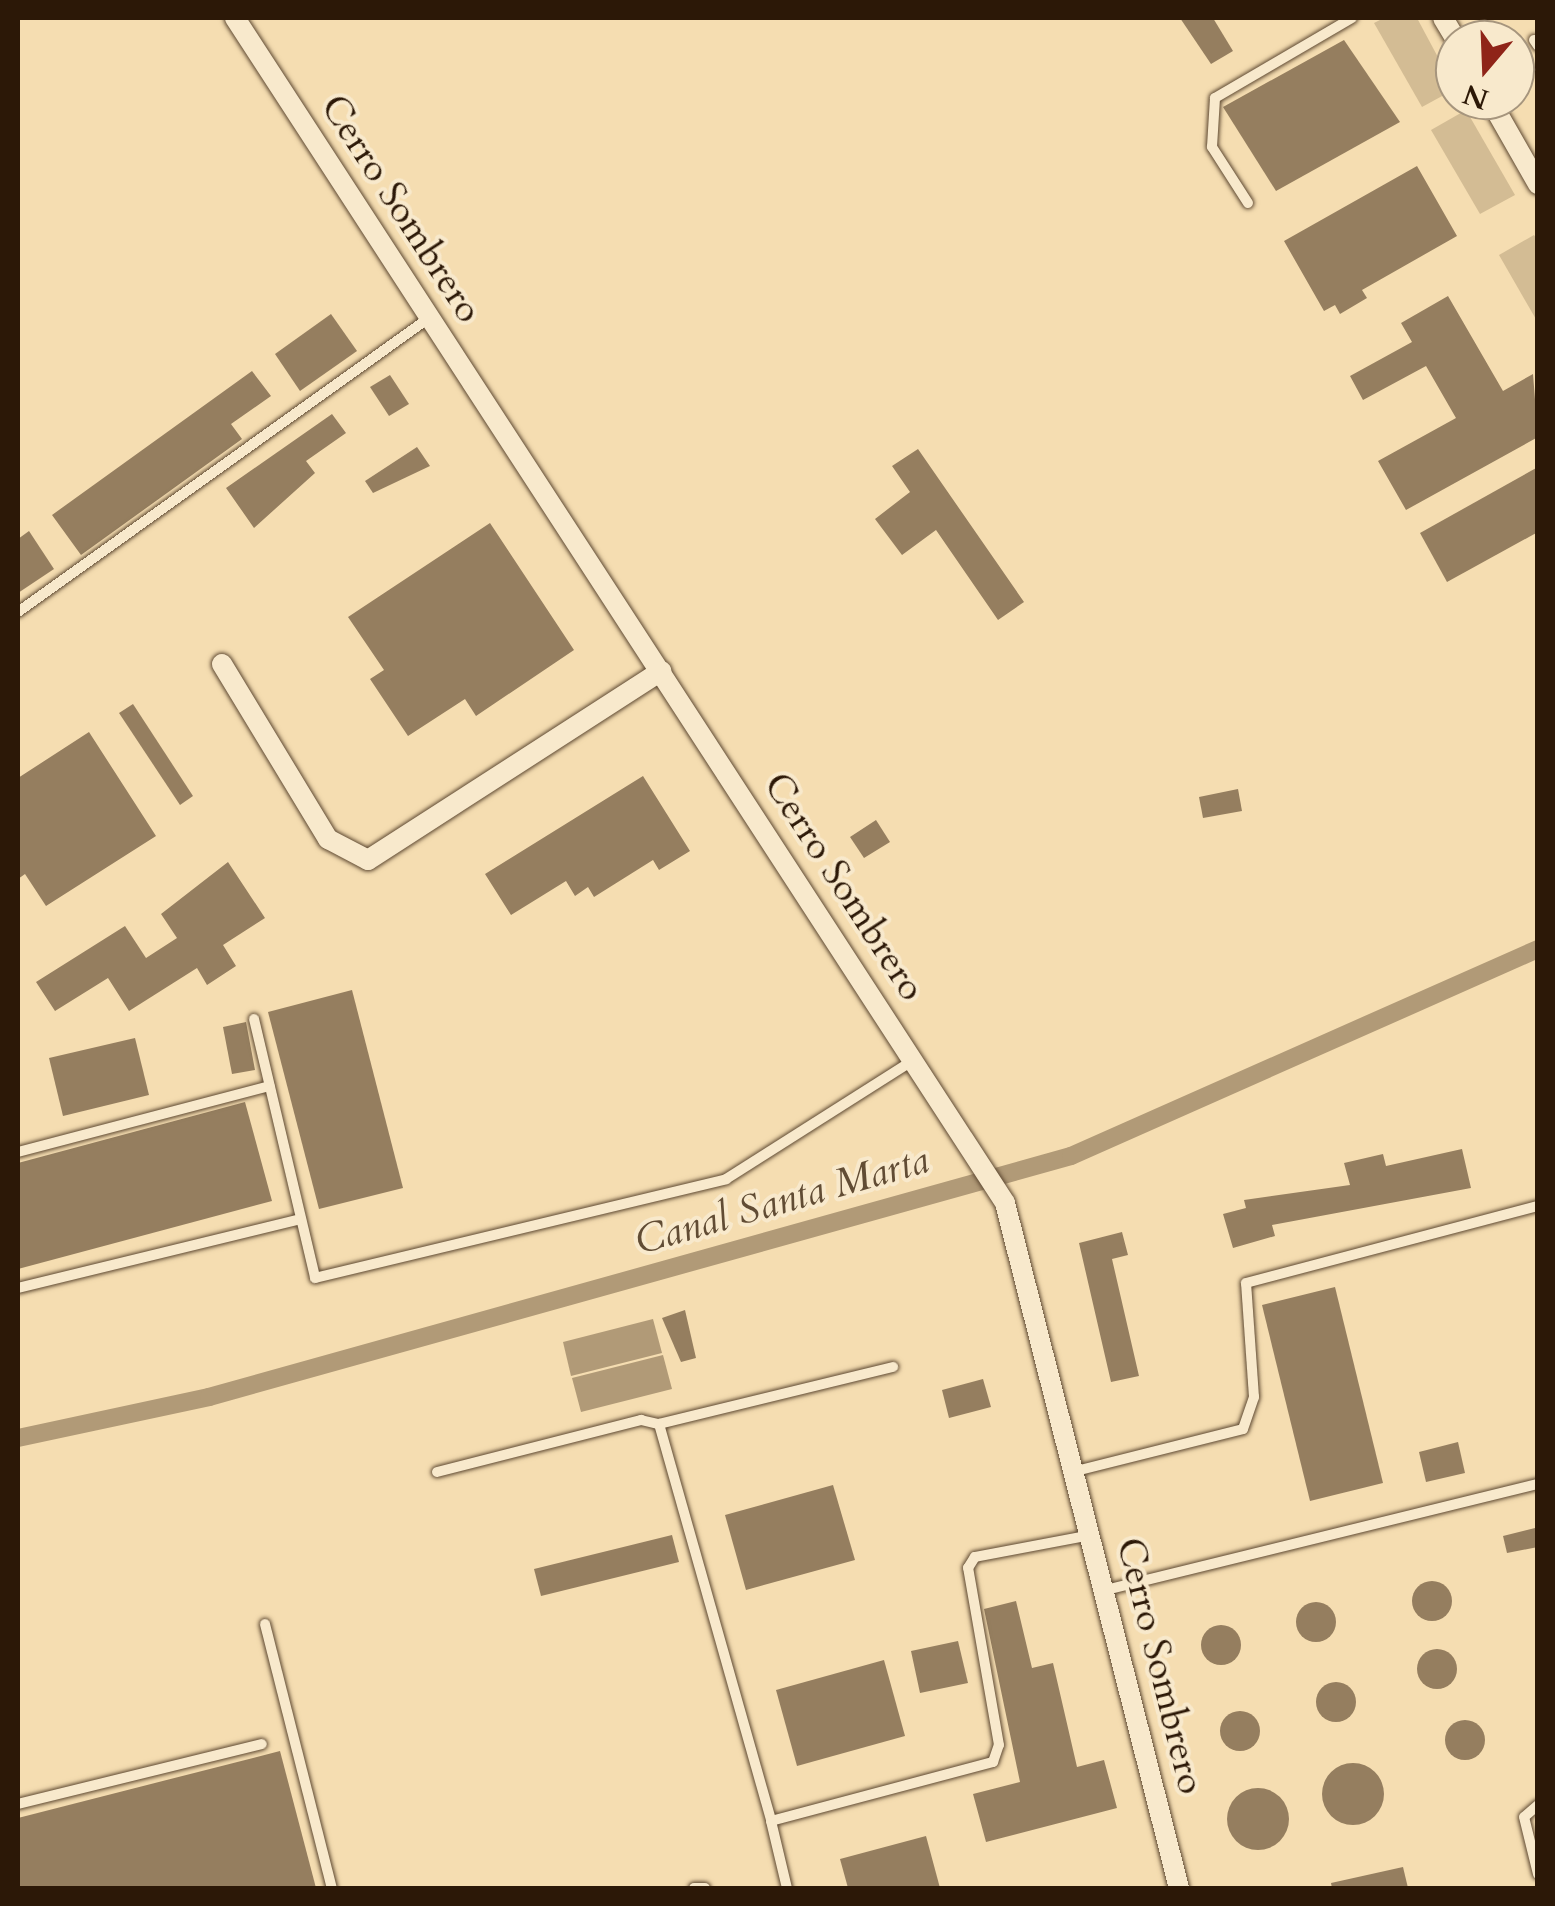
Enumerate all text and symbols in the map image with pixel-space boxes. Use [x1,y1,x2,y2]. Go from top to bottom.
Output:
north arrow [1435,20,1535,120]
text: N [1458,75,1494,118]
street label: Cerro Sombrero [310,87,492,331]
street label: Cerro Sombrero [753,765,935,1009]
water label: Canal Santa Marta [630,1136,934,1266]
street label: Cerro Sombrero [1106,1533,1214,1799]

